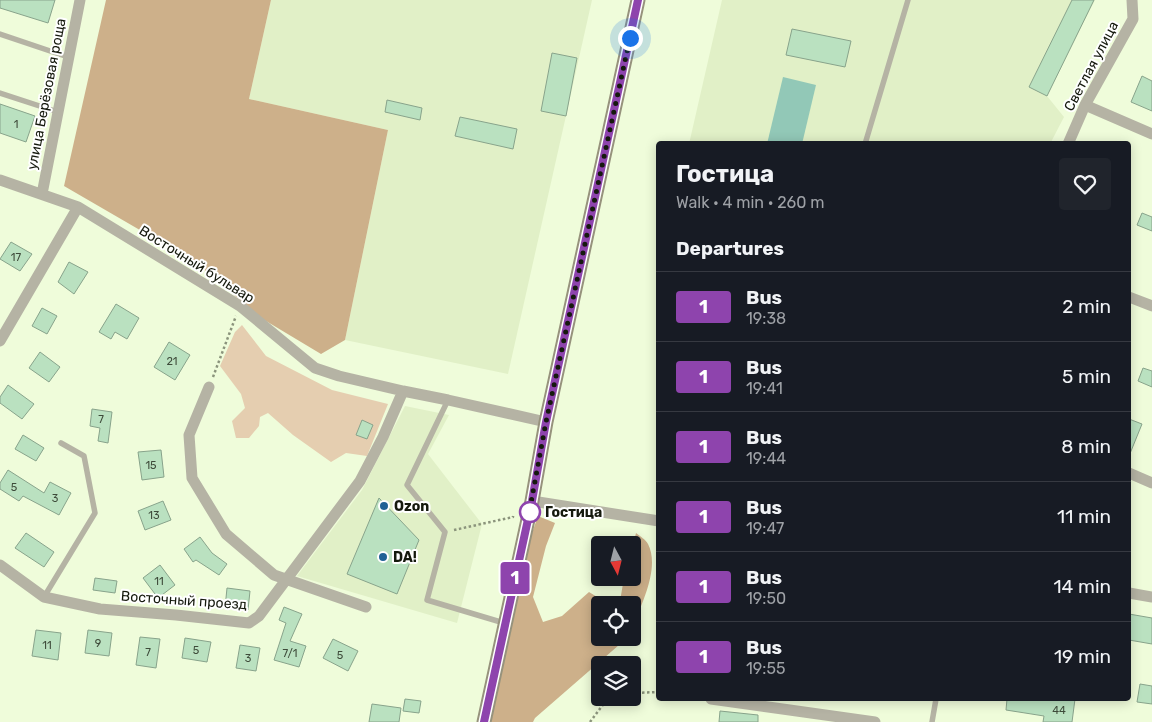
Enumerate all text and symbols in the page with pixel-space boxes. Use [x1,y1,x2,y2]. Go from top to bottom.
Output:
street label: улица Берёзовая роща [23,17,70,171]
street label: Светлая улица [1061,18,1122,114]
your location [618,26,643,51]
house number: 1 [14,118,18,131]
button: heart [1059,158,1111,210]
text: Гостица [676,160,774,188]
text: Walk · 4 min · 260 m [676,193,825,212]
street label: Восточный бульвар [136,222,258,307]
text: Departures [676,237,784,260]
house number: 17 [11,251,22,264]
text: Bus [746,286,782,309]
text: 2 min [1062,295,1111,318]
text: 1 [699,296,708,318]
text: 19:38 [746,309,786,328]
house number: 21 [166,355,178,368]
text: Bus [746,356,782,379]
text: 5 min [1062,365,1111,388]
text: 1 [699,366,708,388]
text: 19:41 [746,379,783,398]
house number: 7 [98,413,104,426]
text: Bus [746,426,782,449]
text: 8 min [1061,435,1111,458]
text: 1 [699,436,708,458]
text: 19:44 [746,449,786,468]
house number: 15 [145,459,157,472]
house number: 5 [11,481,18,494]
house number: 3 [52,492,59,505]
text: Bus [746,496,782,519]
place label: Ozon [394,498,429,515]
marker: Ozon [378,500,390,512]
marker: Гостица [519,501,541,523]
place label: Гостица [545,504,602,521]
text: 11 min [1057,505,1111,528]
text: 1 [699,506,708,528]
house number: 13 [148,509,160,522]
text: 19:47 [746,519,784,538]
north arrow [591,536,641,586]
map controls [591,536,641,706]
place label: DA! [393,549,417,566]
marker: DA! [377,551,389,563]
line badge: 1 [499,562,531,594]
text: Bus [746,566,782,589]
text: 1 [511,567,519,589]
house number: 11 [154,575,164,588]
text: 14 min [1053,575,1111,598]
text: 1 [699,576,708,598]
street label: Восточный проезд [120,588,248,613]
text: 19:50 [746,589,786,608]
button: locate [591,596,641,646]
text: Bus [746,636,782,659]
house number: 9 [95,637,101,650]
house number: 11 [42,639,52,652]
house number: 5 [193,644,200,657]
text: 19 min [1054,645,1111,668]
house number: 7 [145,646,151,659]
text: 1 [699,646,708,668]
house number: 7/1 [283,647,297,660]
house number: 5 [337,649,344,662]
house number: 3 [245,652,252,665]
button: layers [591,656,641,706]
text: 19:55 [746,659,785,678]
house number: 44 [1052,704,1066,717]

